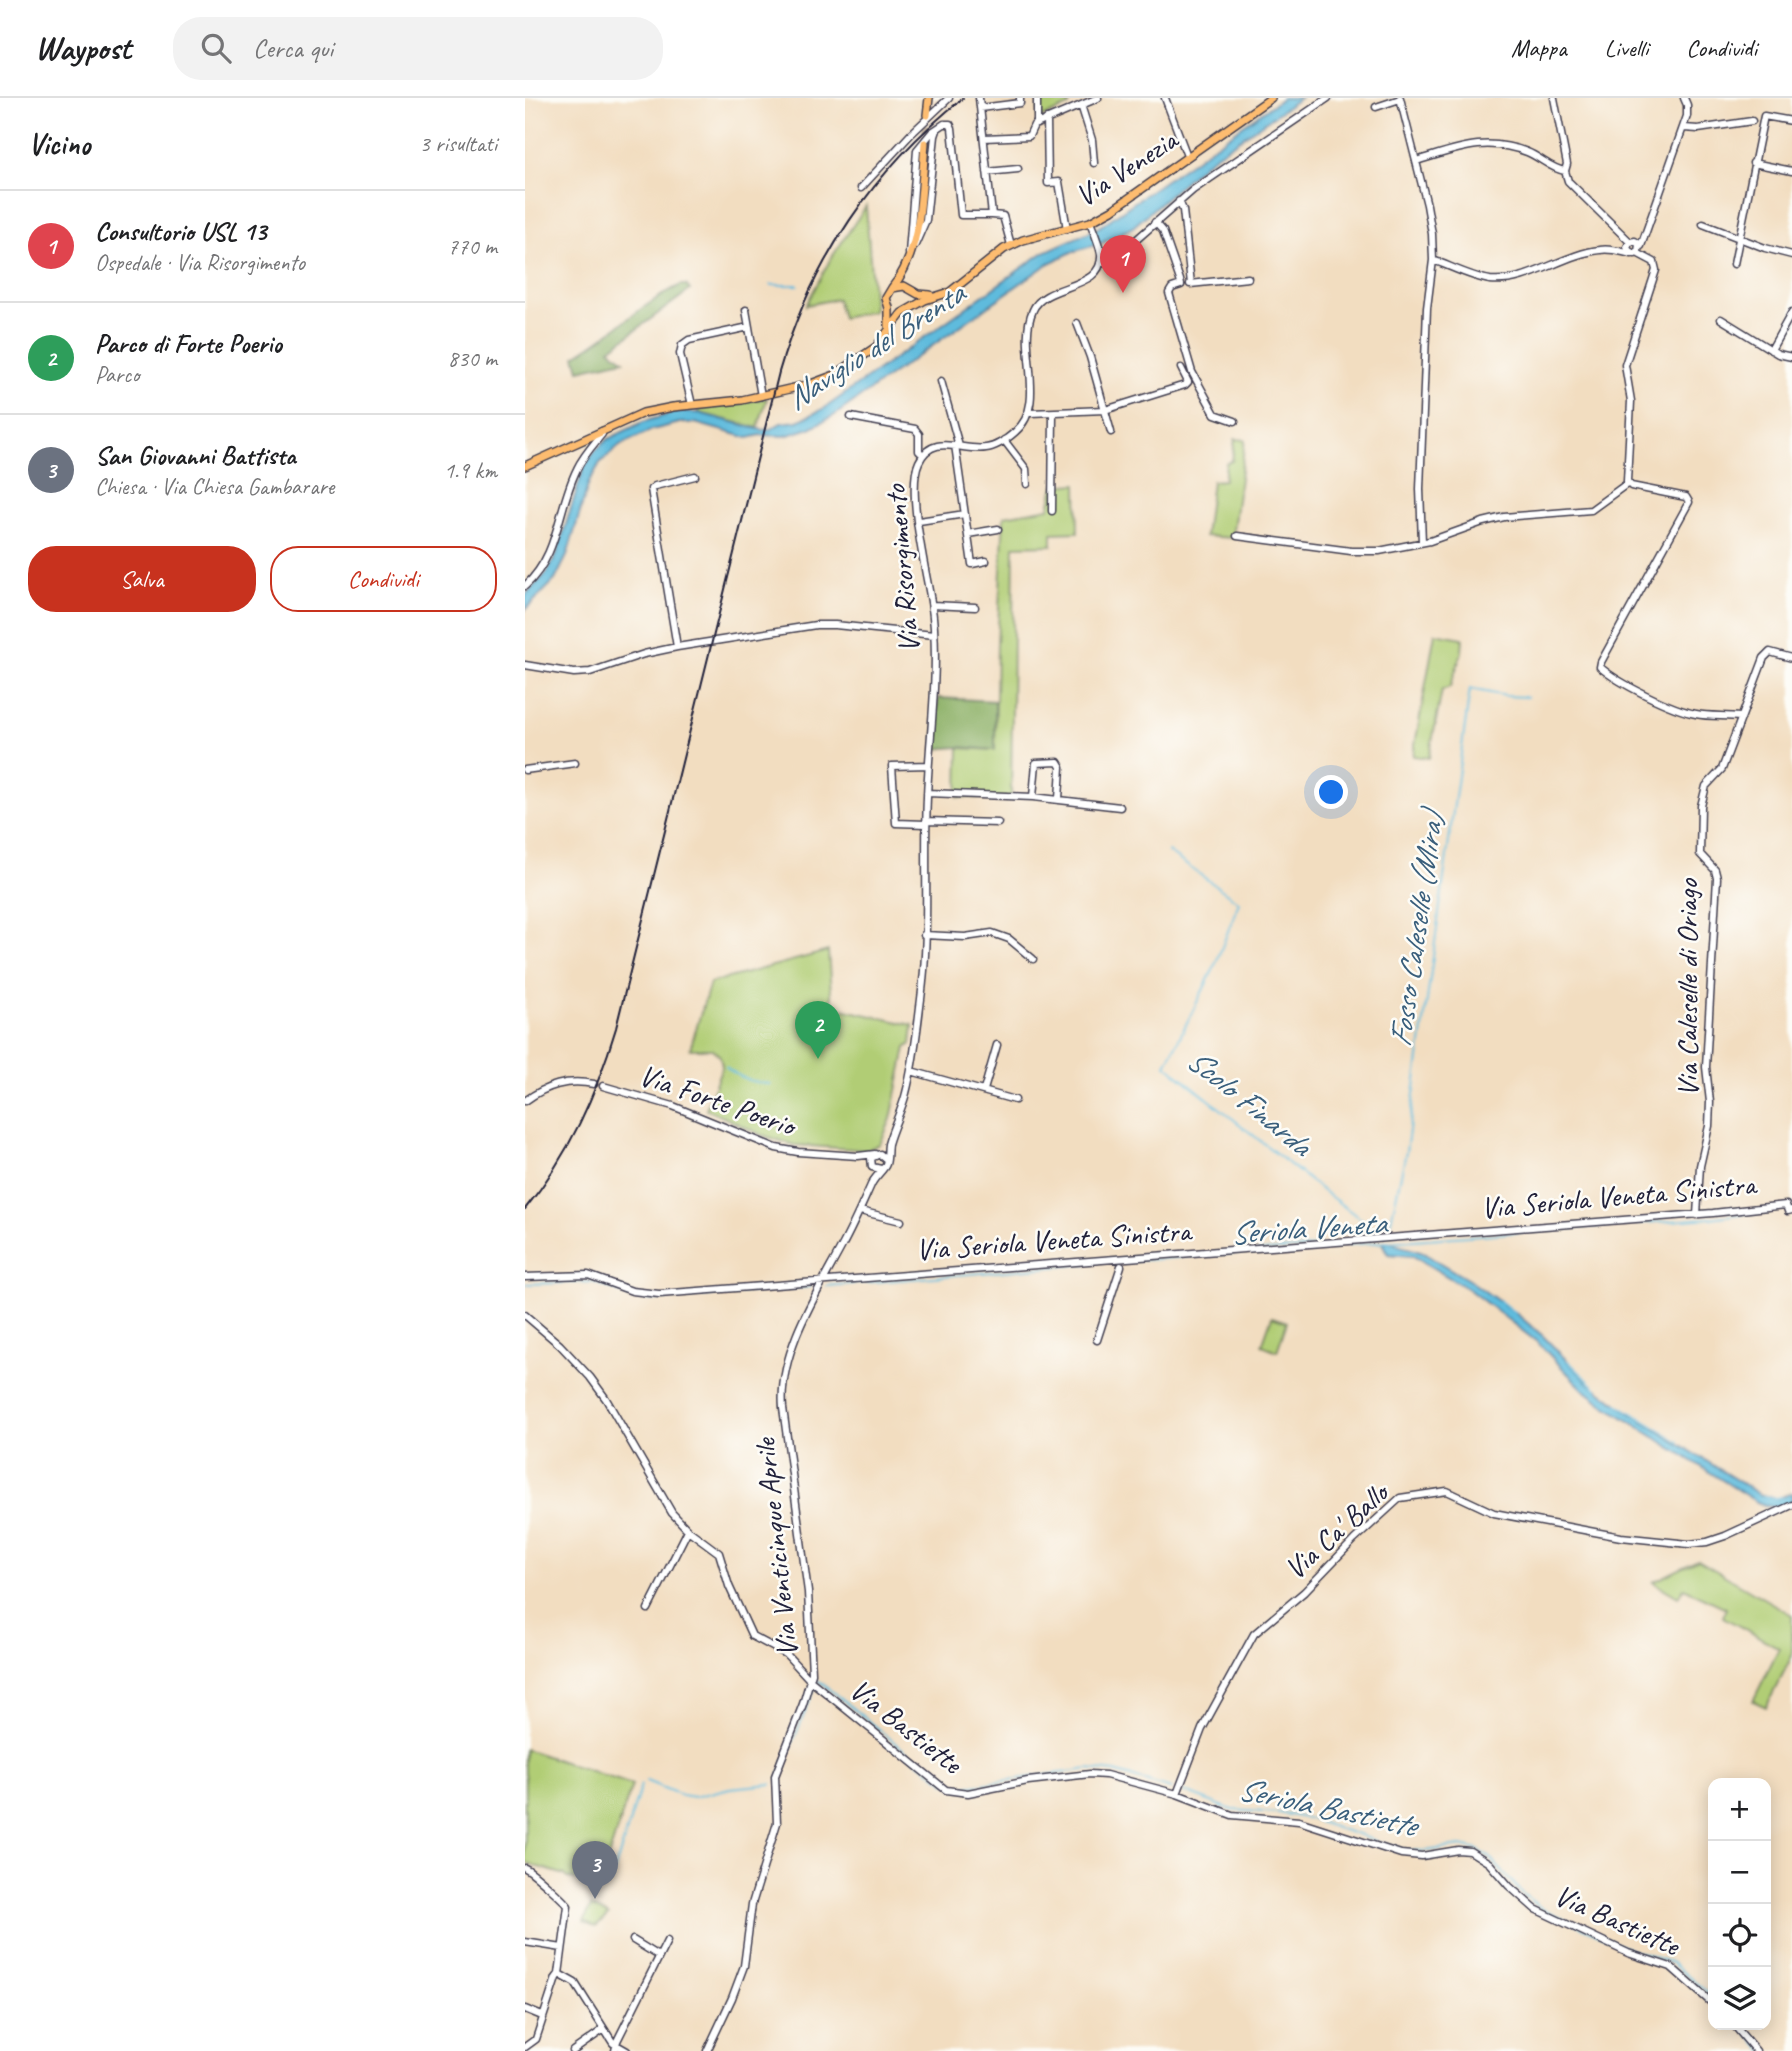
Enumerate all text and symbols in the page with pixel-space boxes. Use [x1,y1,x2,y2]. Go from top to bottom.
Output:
search box [173,17,663,80]
text: Waypost [35,27,131,69]
icon: search [197,29,235,67]
text: Cerca qui [253,32,333,65]
text: Mappa [1511,33,1567,63]
text: Livelli [1605,33,1648,63]
text: Condividi [1686,33,1757,63]
street label: Via Venezia [1068,120,1186,215]
text: Vicino [28,125,90,163]
text: 3 risultati [419,129,497,158]
text: Consultorio USL 13 [95,215,266,248]
text: 1 [46,232,56,261]
text: 770 m [448,232,497,261]
pin: 1 [1100,235,1146,293]
text: Ospedale · Via Risorgimento [95,248,305,277]
water label: Naviglio del Brenta [778,271,974,419]
text: Parco di Forte Poerio [95,327,282,360]
text: 2 [46,344,56,373]
text: 830 m [448,344,497,373]
text: Parco [95,360,139,389]
text: San Giovanni Battista [95,439,296,472]
text: 3 [46,456,56,485]
text: 1.9 km [444,456,497,485]
text: Chiesa · Via Chiesa Gambarare [95,472,334,501]
street label: Via Risorgimento [876,482,928,655]
button: Salva [28,546,256,612]
button: Condividi [270,546,497,612]
your location [1314,775,1348,809]
water label: Fosso Caleselle (Mira) [1379,804,1454,1049]
street label: Via Caleselle di Oriago [1668,878,1706,1097]
pin: 2 [795,1001,841,1059]
water label: Scolo Finarda [1178,1039,1322,1167]
street label: Via Forte Poerio [634,1056,803,1145]
street label: Via Seriola Veneta Sinistra [1479,1165,1759,1227]
water label: Seriola Veneta [1229,1202,1390,1254]
street label: Via Seriola Veneta Sinistra [914,1211,1194,1269]
street label: Via Venticinque Aprile [745,1435,806,1659]
street label: Via Ca' Ballo [1276,1472,1398,1587]
street label: Via Bastiette [842,1670,972,1783]
water label: Seriola Bastiette [1235,1768,1424,1847]
map controls [1708,1778,1771,2030]
button: + [1708,1778,1771,1841]
pin: 3 [572,1841,618,1899]
button: − [1708,1841,1771,1904]
street label: Via Bastiette [1549,1876,1687,1965]
button: locate [1708,1904,1771,1967]
button: layers [1708,1967,1771,2030]

